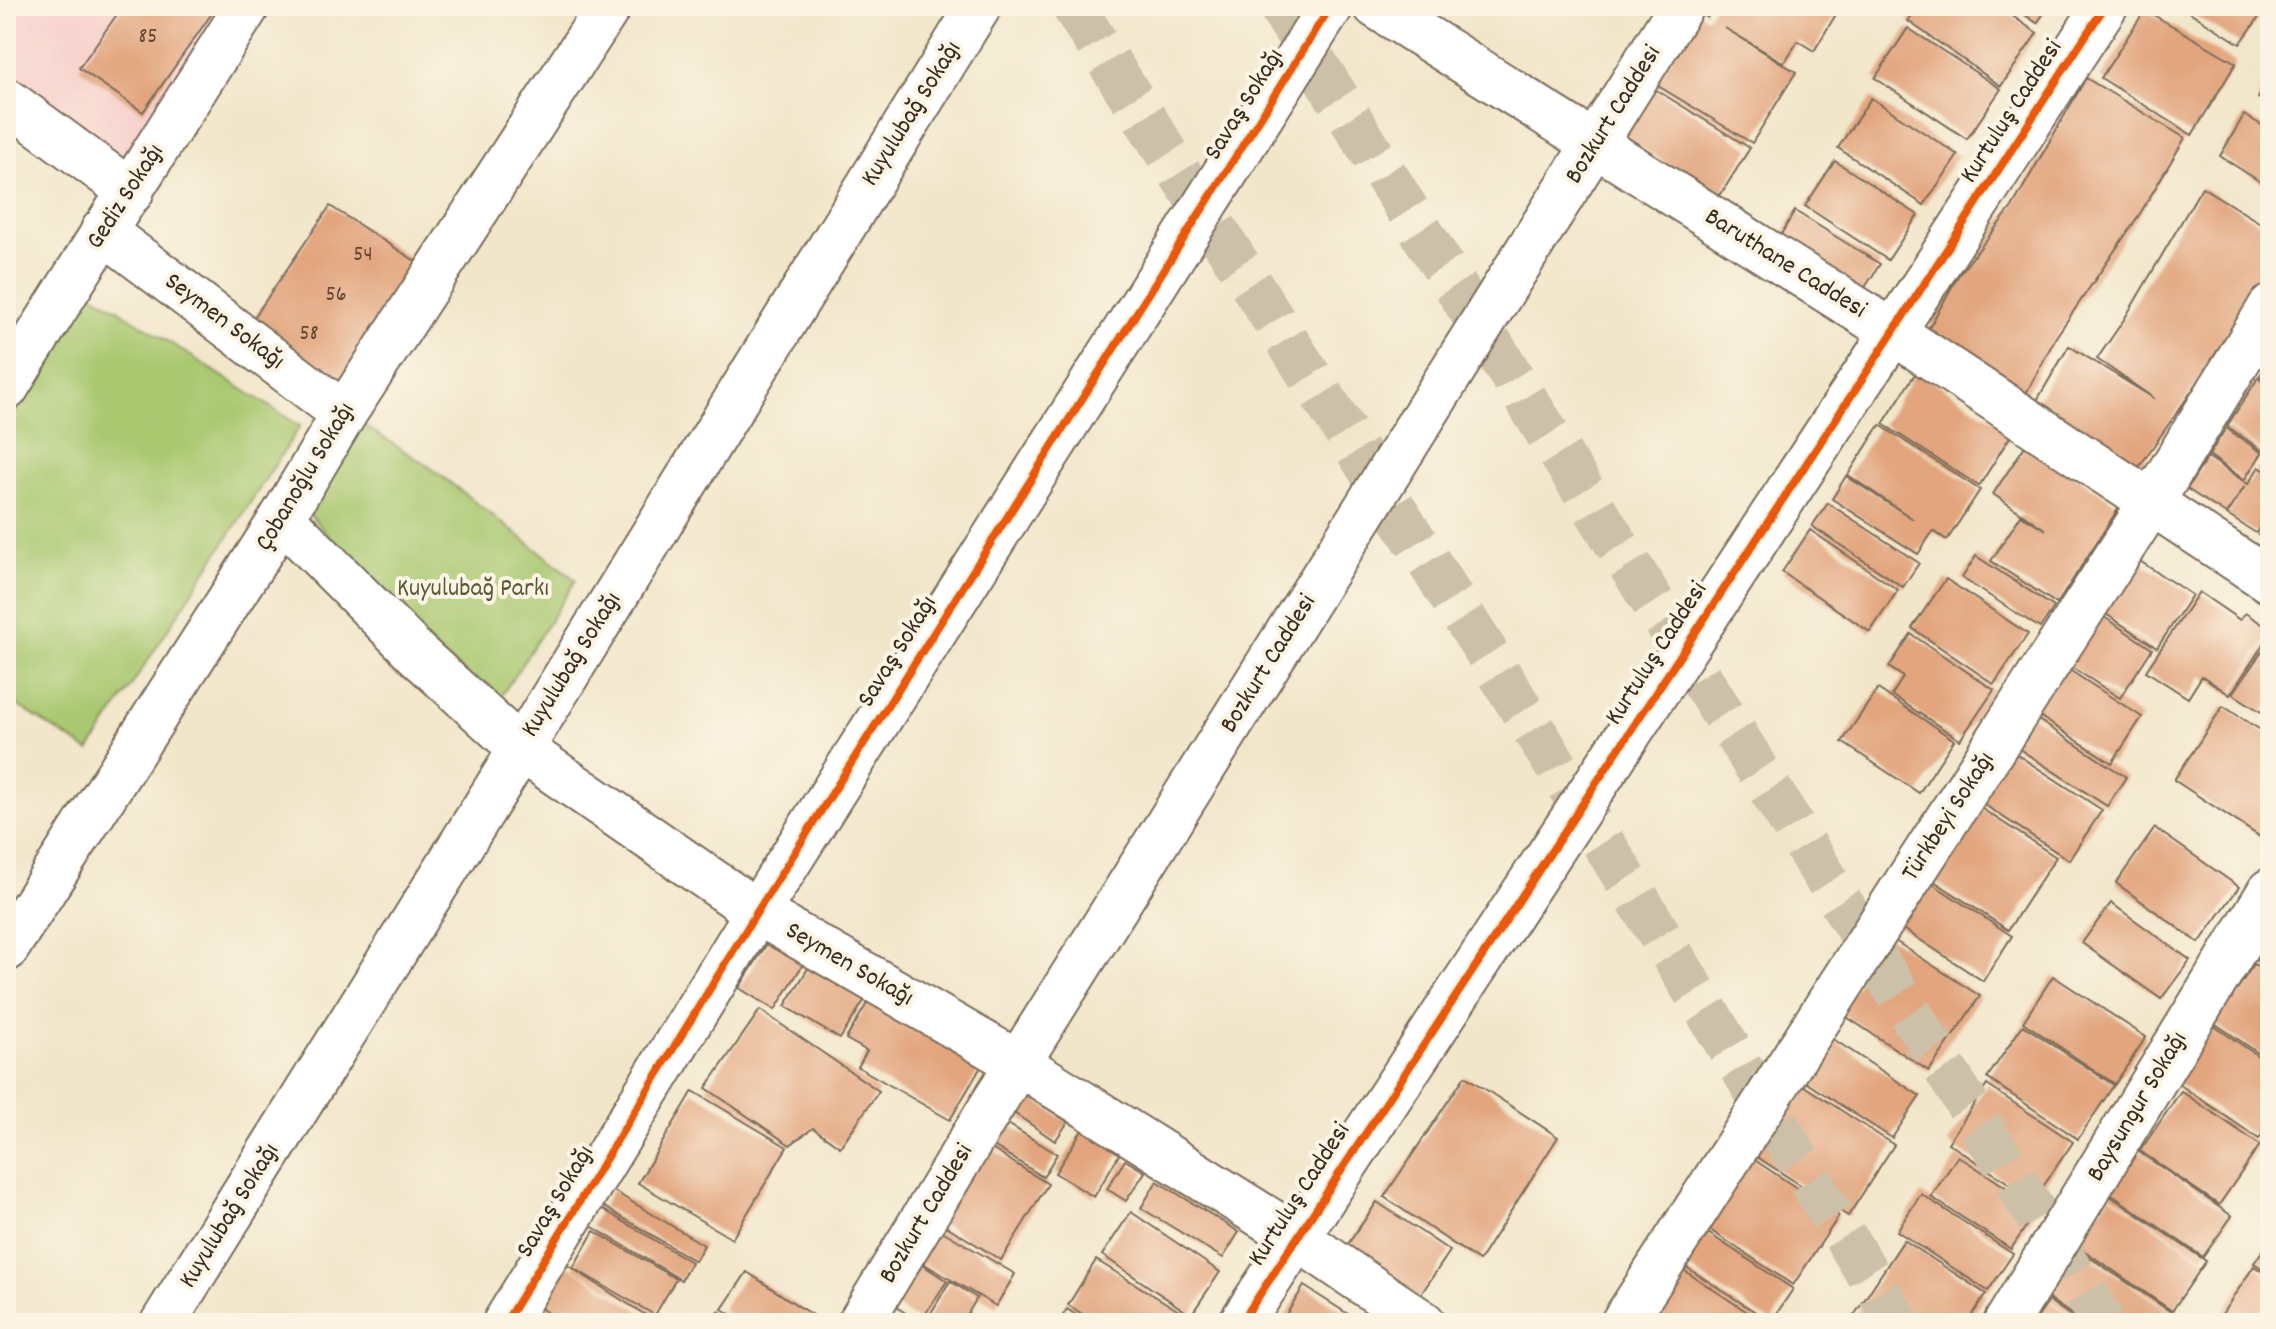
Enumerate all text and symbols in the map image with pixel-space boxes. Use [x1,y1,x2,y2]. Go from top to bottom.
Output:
house number: 85 [138,22,158,53]
street label: Kurtuluş Caddesi [1952,33,2073,191]
street label: Kuyulubağ Sokağı [853,34,971,194]
street label: Bozkurt Caddesi [1557,38,1672,192]
street label: Savaş Sokağı [1196,42,1294,168]
street label: Gediz Sokağı [78,137,174,257]
street label: Baruthane Caddesi [1697,199,1873,329]
house number: 54 [353,240,373,271]
street label: Seymen Sokağı [156,264,292,380]
house number: 56 [326,280,346,311]
house number: 58 [299,319,319,350]
street label: Çobanoğlu Sokağı [247,396,365,558]
park label: Kuyulubağ Parkı [397,571,549,608]
street label: Kurtuluş Caddesi [1597,575,1718,733]
street label: Kuyulubağ Sokağı [513,585,631,745]
street label: Bozkurt Caddesi [1212,587,1327,741]
street label: Savaş Sokağı [849,589,947,715]
street label: Türkbeyi Sokağı [1893,745,2005,889]
street label: Seymen Sokağı [778,913,920,1017]
street label: Baysungur Sokağı [2079,1025,2197,1189]
street label: Kurtuluş Caddesi [1240,1116,1361,1274]
street label: Kuyulubağ Sokağı [171,1136,289,1296]
street label: Bozkurt Caddesi [871,1137,984,1291]
street label: Savaş Sokağı [508,1138,604,1266]

